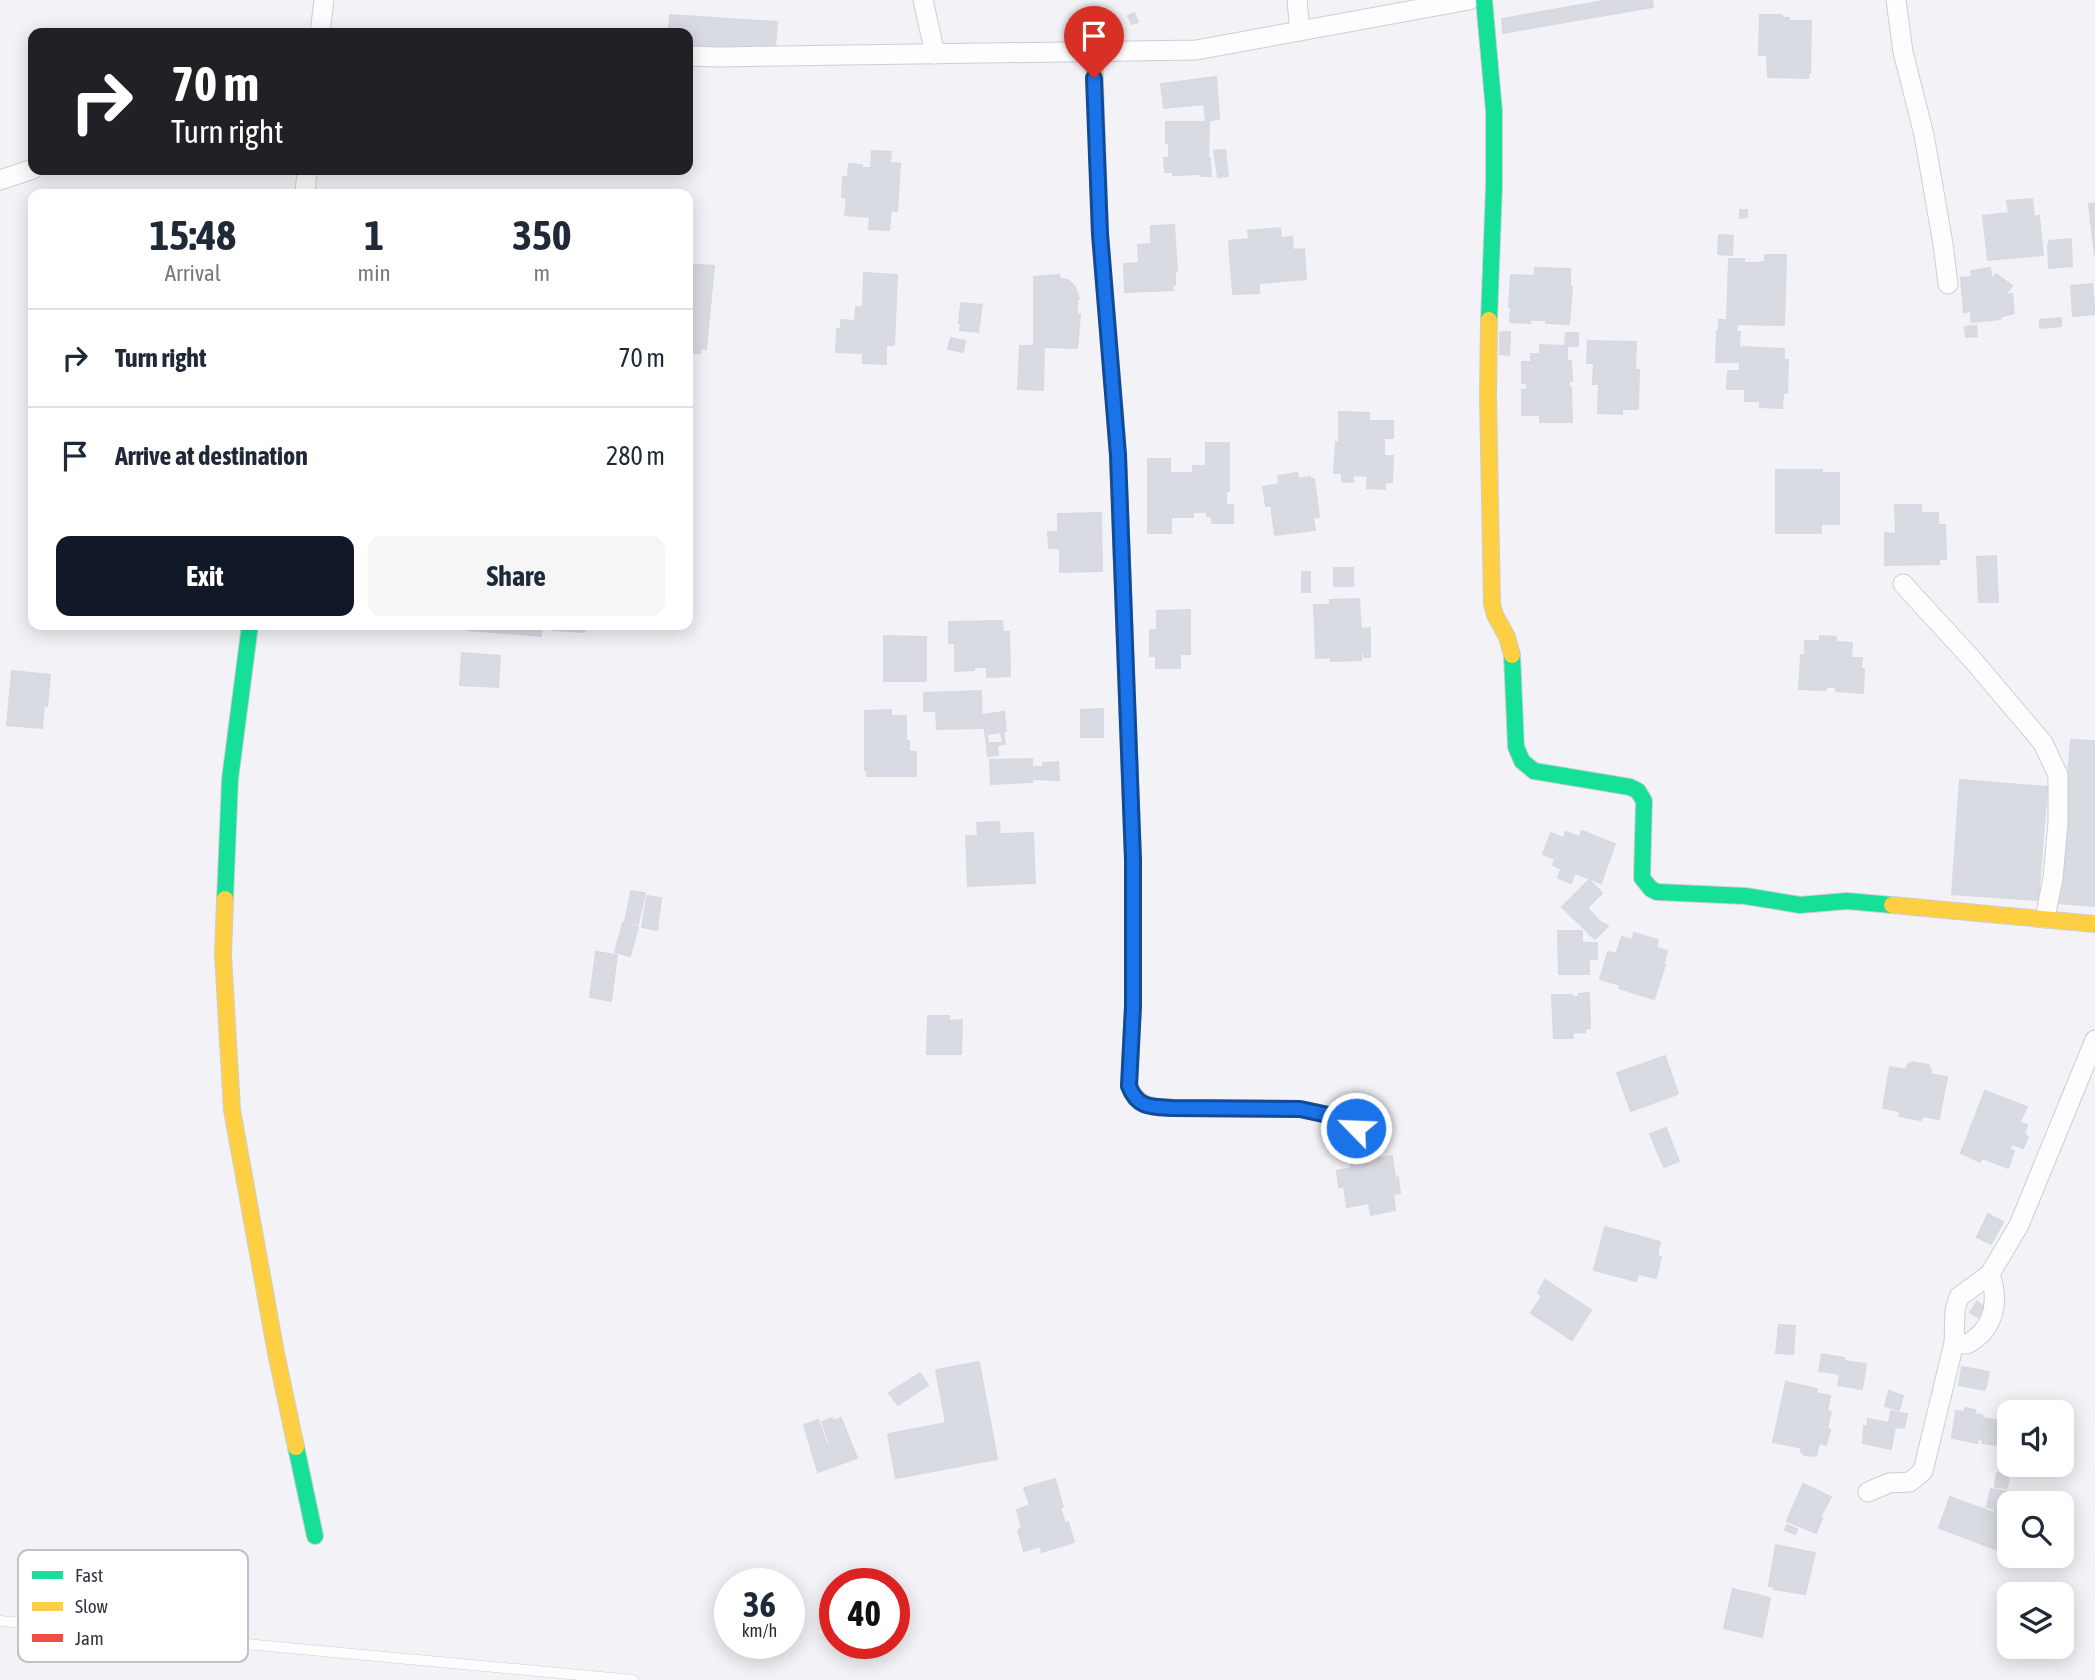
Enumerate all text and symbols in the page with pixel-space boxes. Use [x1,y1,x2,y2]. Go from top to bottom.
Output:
pin [1064,6,1124,78]
icon: arrive [1075,17,1113,55]
text: 70 m [171,55,259,111]
icon: right [56,56,147,147]
text: Turn right [171,113,284,150]
text: 15:48 [150,211,236,259]
text: 1 [364,211,384,259]
text: 350 [512,211,571,259]
text: Arrival [165,260,221,286]
text: min [358,260,391,286]
text: m [534,260,550,286]
icon: right [56,339,94,377]
text: Turn right [115,343,206,373]
text: 70 m [618,343,665,373]
icon: arrive [56,437,94,475]
text: Arrive at destination [115,441,308,471]
text: 280 m [606,441,665,471]
button: Exit [56,536,354,616]
button: Share [368,536,665,616]
position arrow [1319,1091,1393,1165]
map controls [1997,1400,2074,1659]
button: sound [1997,1400,2074,1477]
button: search [1997,1491,2074,1568]
legend [18,1550,248,1662]
text: Fast [75,1564,103,1586]
speed limit sign: 40 [819,1568,910,1659]
button: layers [1997,1582,2074,1659]
text: 36 [743,1584,776,1624]
text: Slow [75,1595,109,1617]
text: km/h [742,1620,777,1641]
text: Jam [75,1627,104,1649]

